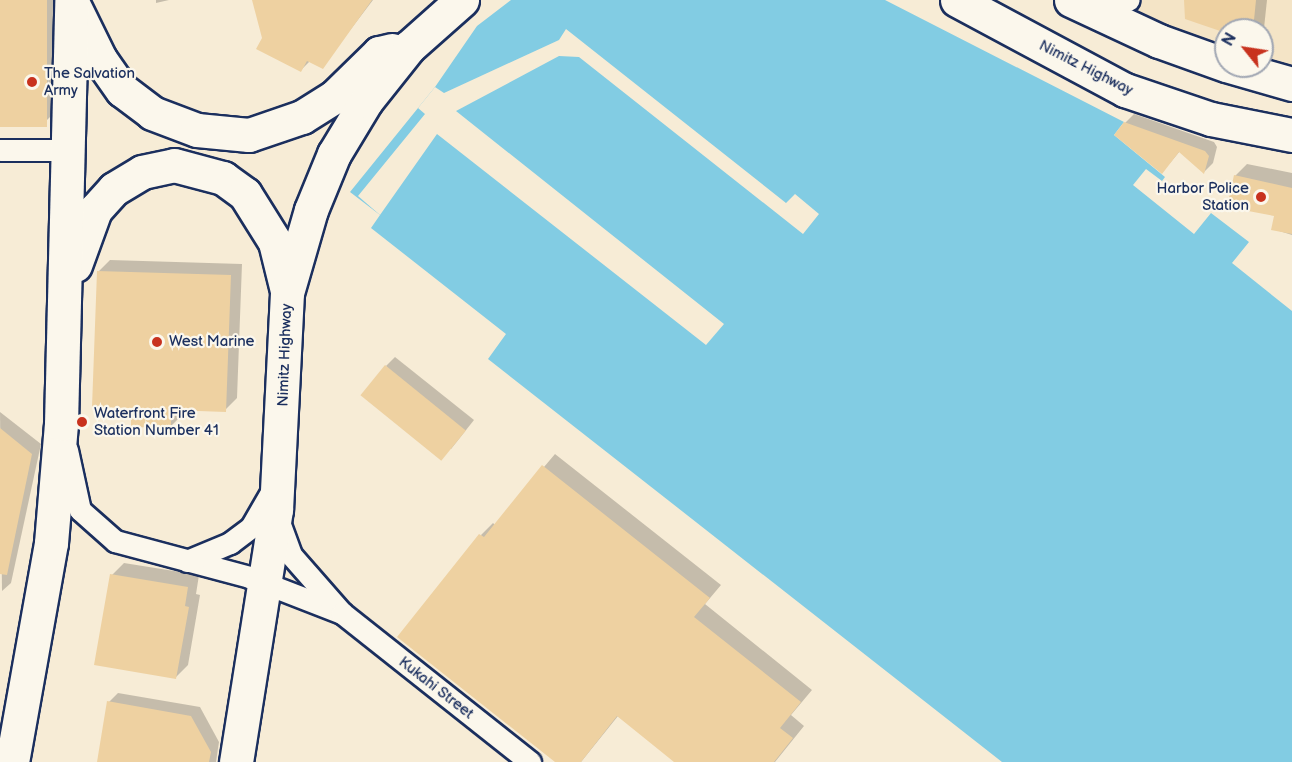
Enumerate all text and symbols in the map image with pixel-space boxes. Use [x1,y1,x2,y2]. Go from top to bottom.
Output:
north arrow [1214,18,1274,78]
text: N [1218,30,1241,50]
street label: Nimitz Highway [1036,37,1136,99]
place label: The Salvation Army [44,64,135,99]
marker: The Salvation Army [25,75,39,89]
place label: Harbor Police Station [1157,179,1249,214]
marker: Harbor Police Station [1254,190,1268,204]
street label: Nimitz Highway [274,303,296,407]
place label: West Marine [169,333,255,351]
marker: West Marine [150,335,164,349]
place label: Waterfront Fire Station Number 41 [94,404,219,439]
marker: Waterfront Fire Station Number 41 [75,415,89,429]
street label: Kukahi Street [395,653,477,723]

